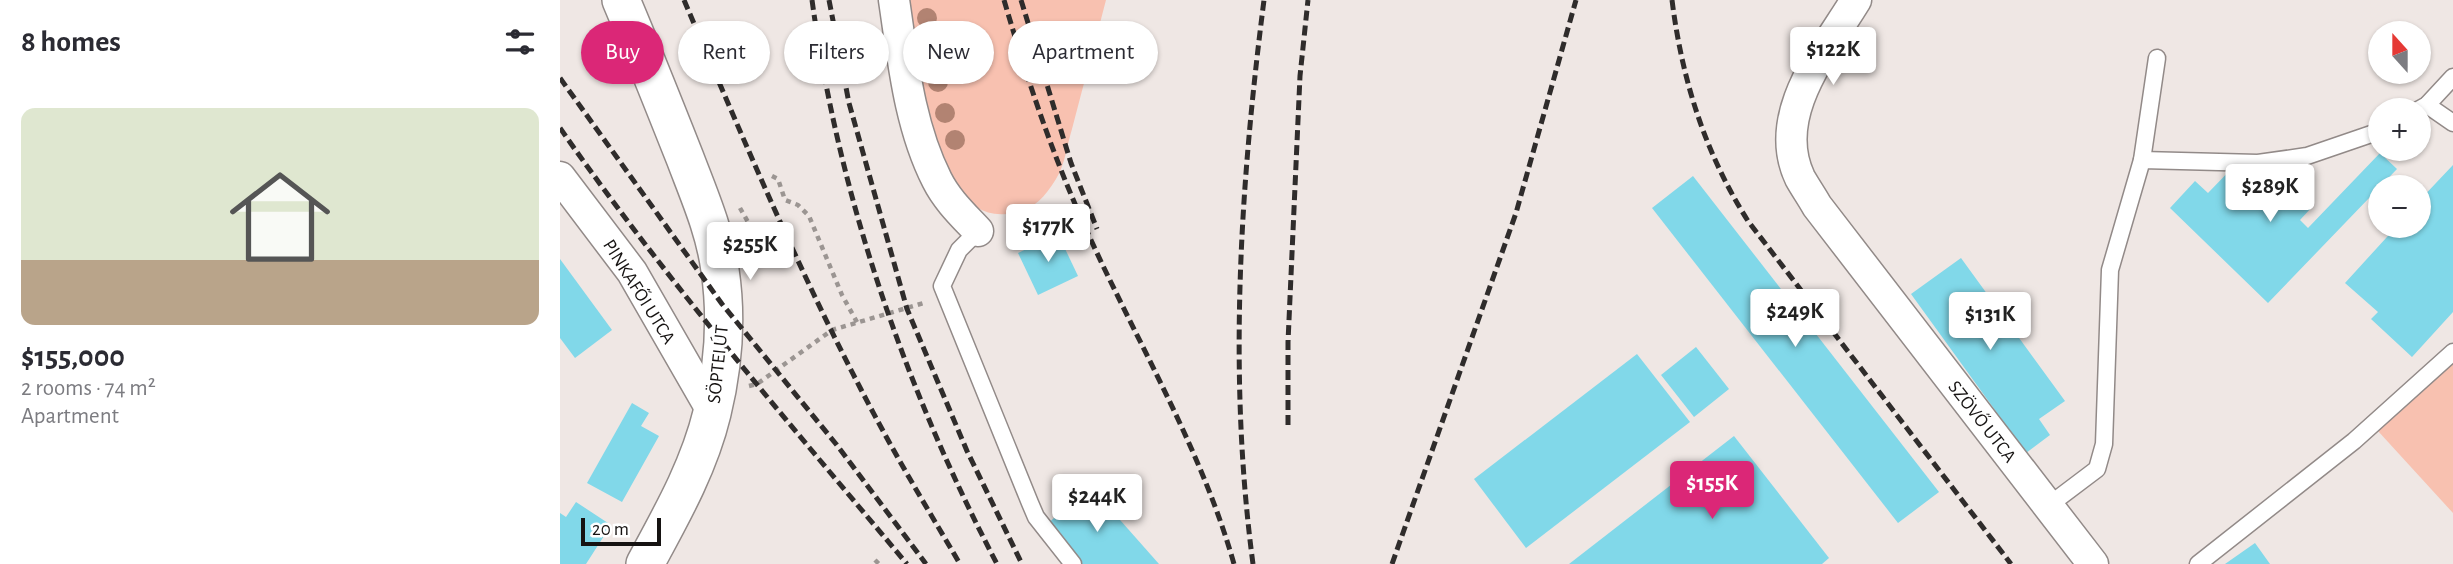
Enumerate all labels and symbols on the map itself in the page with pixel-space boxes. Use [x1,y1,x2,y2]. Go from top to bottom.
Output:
north arrow [2368,21,2431,84]
pin: $122K [1784,28,1882,87]
pin: $289K [2221,164,2319,224]
pin: $177K [999,204,1097,264]
pin: $255K [701,222,799,282]
street label: PINKAFŐI UTCA [599,235,680,347]
pin: $249K [1746,290,1844,349]
pin: $131K [1941,292,2039,352]
street label: SÖPTEI ÚT [703,324,732,404]
street label: SZÖVŐ UTCA [1944,376,2021,466]
pin: $155K [1663,462,1761,521]
pin: $244K [1048,475,1146,534]
scale bar [581,515,662,547]

